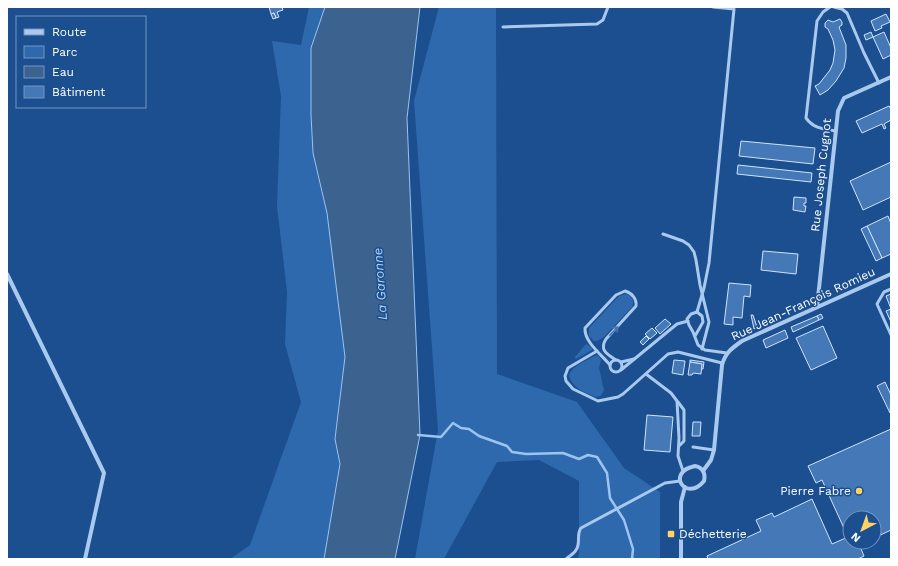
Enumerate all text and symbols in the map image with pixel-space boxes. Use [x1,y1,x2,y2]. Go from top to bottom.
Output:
legend [16,16,146,108]
text: Route [52,25,86,39]
text: Parc [52,45,78,59]
text: Eau [52,65,74,79]
text: Bâtiment [52,85,105,99]
street label: Rue Joseph Cugnot [808,118,834,232]
water label: La Garonne [370,247,390,321]
street label: Rue Jean-François Romieu [729,264,877,344]
one-way arrow [609,326,619,336]
place label: Pierre Fabre [780,484,851,498]
marker: Pierre Fabre [854,486,864,496]
north arrow [842,510,882,550]
place label: Déchetterie [679,527,747,541]
marker: Déchetterie [666,529,676,539]
text: N [848,530,863,545]

